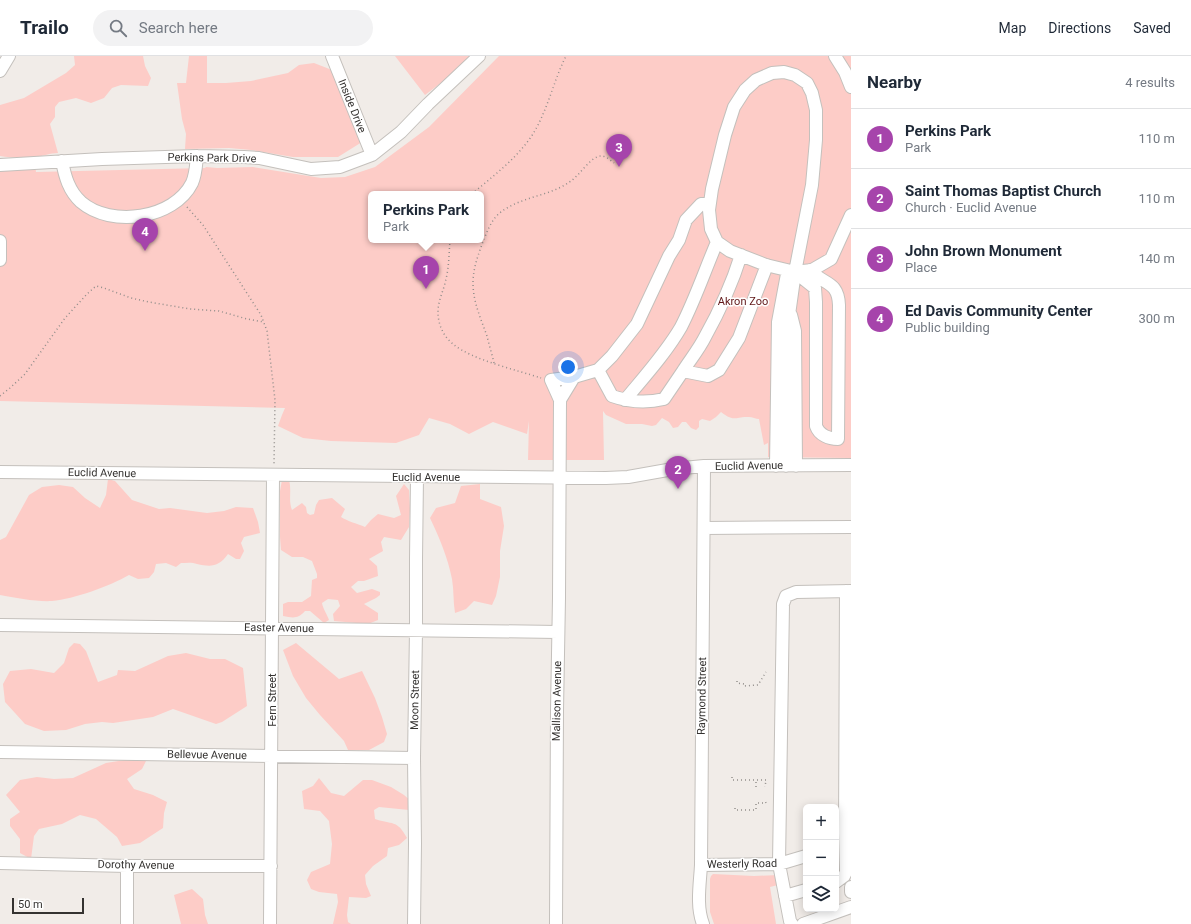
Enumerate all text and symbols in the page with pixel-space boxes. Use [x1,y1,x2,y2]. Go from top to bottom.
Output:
search box [93,10,373,46]
text: Trailo [20,16,69,39]
icon: search [107,17,129,39]
text: Search here [139,19,218,37]
text: Map [999,20,1026,36]
text: Directions [1048,20,1111,36]
text: Saved [1133,20,1171,36]
text: Nearby [867,72,922,92]
text: 4 results [1125,75,1175,90]
street label: Inside Drive [335,77,369,135]
text: Perkins Park [905,122,991,140]
text: 1 [876,131,884,146]
text: 110 m [1138,131,1175,146]
pin: 3 [606,134,632,167]
text: Park [905,140,931,155]
street label: Perkins Park Drive [168,151,257,165]
text: Saint Thomas Baptist Church [905,182,1101,200]
popup [368,191,484,243]
text: 2 [876,191,884,206]
text: 110 m [1138,191,1175,206]
text: Church · Euclid Avenue [905,200,1037,215]
text: Perkins Park [383,201,469,219]
pin: 4 [132,218,158,251]
text: Park [383,219,409,234]
text: John Brown Monument [905,242,1062,260]
text: 3 [876,251,884,266]
text: 140 m [1138,251,1175,266]
pin: 1 [413,256,439,289]
text: Place [905,260,937,275]
park label: Akron Zoo [718,295,768,308]
text: Ed Davis Community Center [905,302,1093,320]
text: 4 [876,311,884,326]
text: 300 m [1138,311,1175,326]
text: Public building [905,320,990,335]
your location [558,357,578,377]
pin: 2 [665,456,691,489]
street label: Euclid Avenue [715,459,783,473]
street label: Euclid Avenue [68,466,136,480]
street label: Euclid Avenue [392,471,460,484]
street label: Easter Avenue [244,621,314,635]
street label: Raymond Street [695,657,709,735]
street label: Mallison Avenue [550,661,564,741]
street label: Moon Street [408,670,422,730]
street label: Fern Street [266,673,279,727]
street label: Bellevue Avenue [167,748,247,762]
map controls [803,804,839,912]
button: + [803,804,839,840]
button: − [803,840,839,876]
street label: Westerly Road [707,857,777,871]
street label: Dorothy Avenue [97,858,175,872]
button: layers [803,876,839,912]
scale bar [12,896,84,915]
text: 50 m [18,898,43,911]

